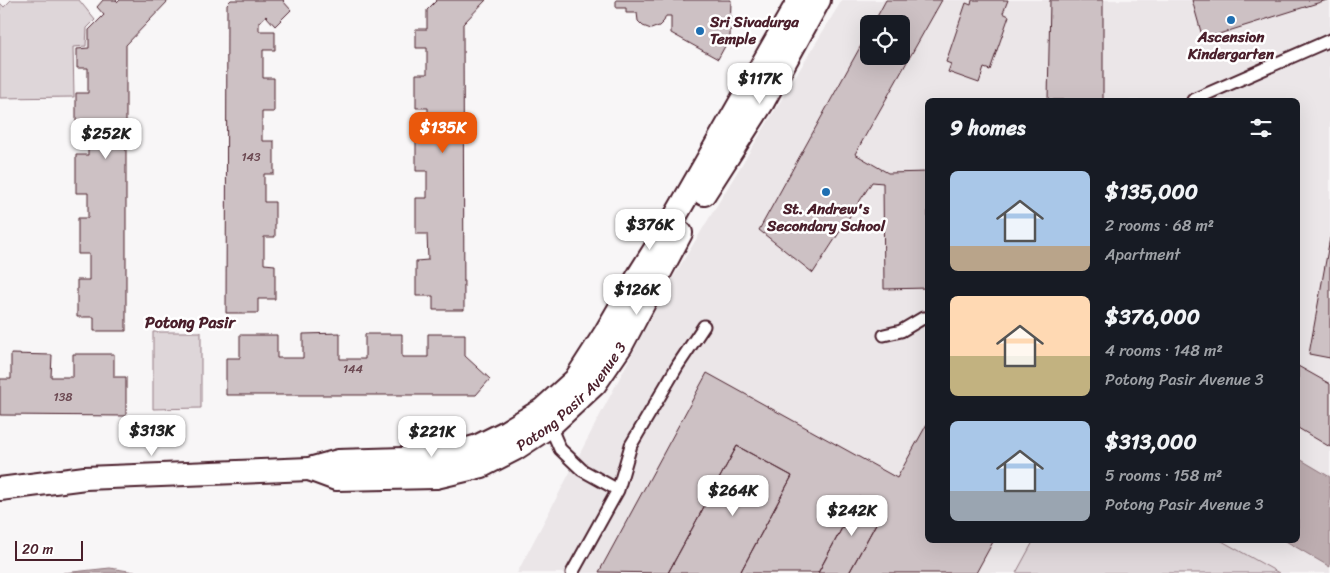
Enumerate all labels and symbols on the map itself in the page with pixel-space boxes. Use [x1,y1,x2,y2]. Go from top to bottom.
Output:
place label: Sri Sivadurga Temple [709,9,799,52]
marker: Ascension Kindergarten [1225,14,1237,26]
place label: Ascension Kindergarten [1187,24,1275,67]
marker: Sri Sivadurga Temple [694,25,706,37]
pin: $117K [725,62,795,105]
pin: $135K [408,112,478,154]
pin: $252K [71,118,141,160]
house number: 143 [241,146,261,168]
marker: St. Andrew's Secondary School [820,186,832,198]
place label: St. Andrew's Secondary School [766,196,886,239]
pin: $376K [615,208,685,251]
pin: $126K [602,274,672,316]
district label: Potong Pasir [145,308,236,337]
street label: Potong Pasir Avenue 3 [511,336,633,458]
house number: 144 [343,358,364,380]
house number: 138 [54,386,72,408]
pin: $313K [117,414,187,457]
pin: $221K [397,416,467,458]
pin: $264K [698,474,768,517]
pin: $242K [817,494,887,537]
scale bar [15,538,82,561]

